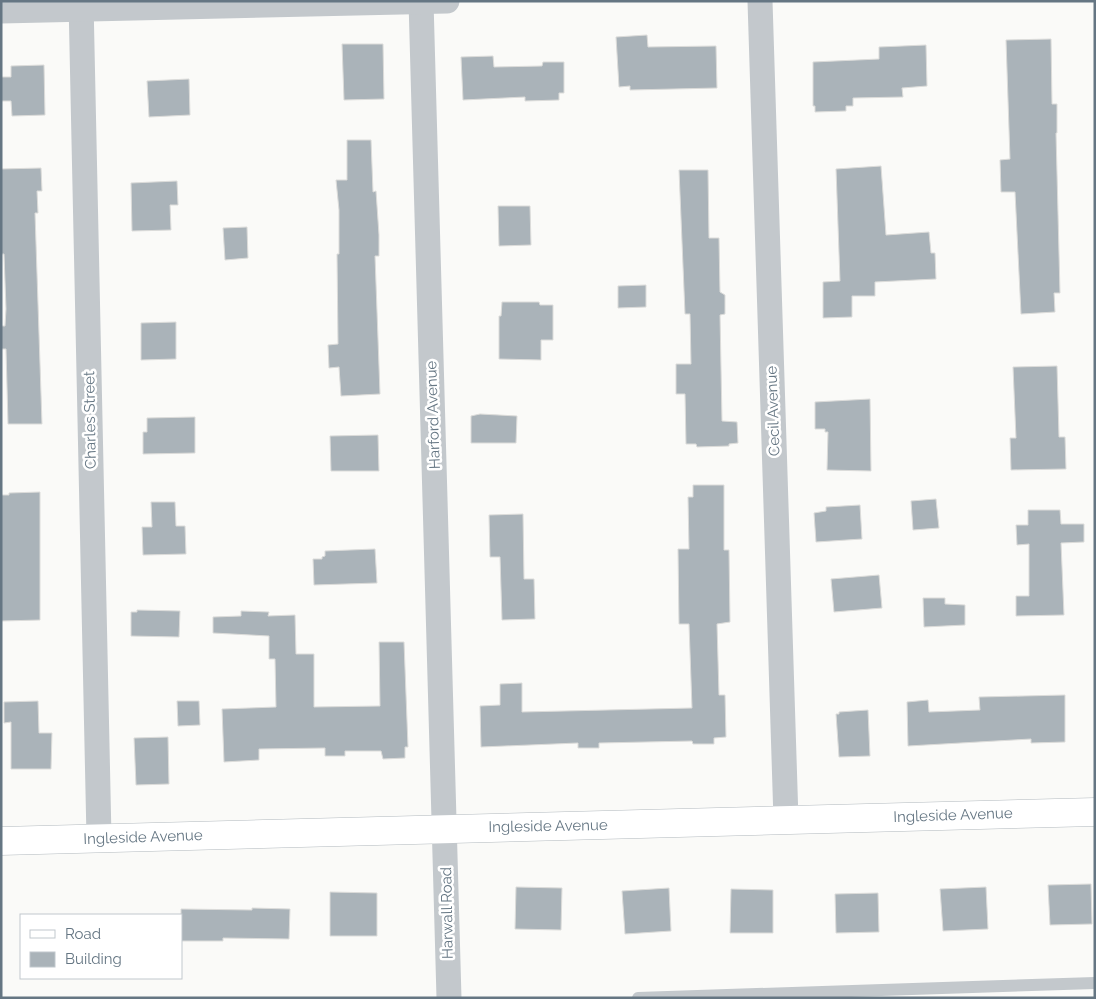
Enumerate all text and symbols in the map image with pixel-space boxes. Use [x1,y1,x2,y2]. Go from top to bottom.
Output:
street label: Harford Avenue [422,360,444,470]
street label: Cecil Avenue [762,365,784,456]
street label: Charles Street [80,371,100,469]
street label: Ingleside Avenue [893,804,1013,826]
street label: Ingleside Avenue [488,816,608,836]
street label: Ingleside Avenue [83,826,203,848]
street label: Harwall Road [437,867,457,959]
legend [20,914,182,979]
text: Road [65,925,101,943]
text: Building [65,950,122,968]

